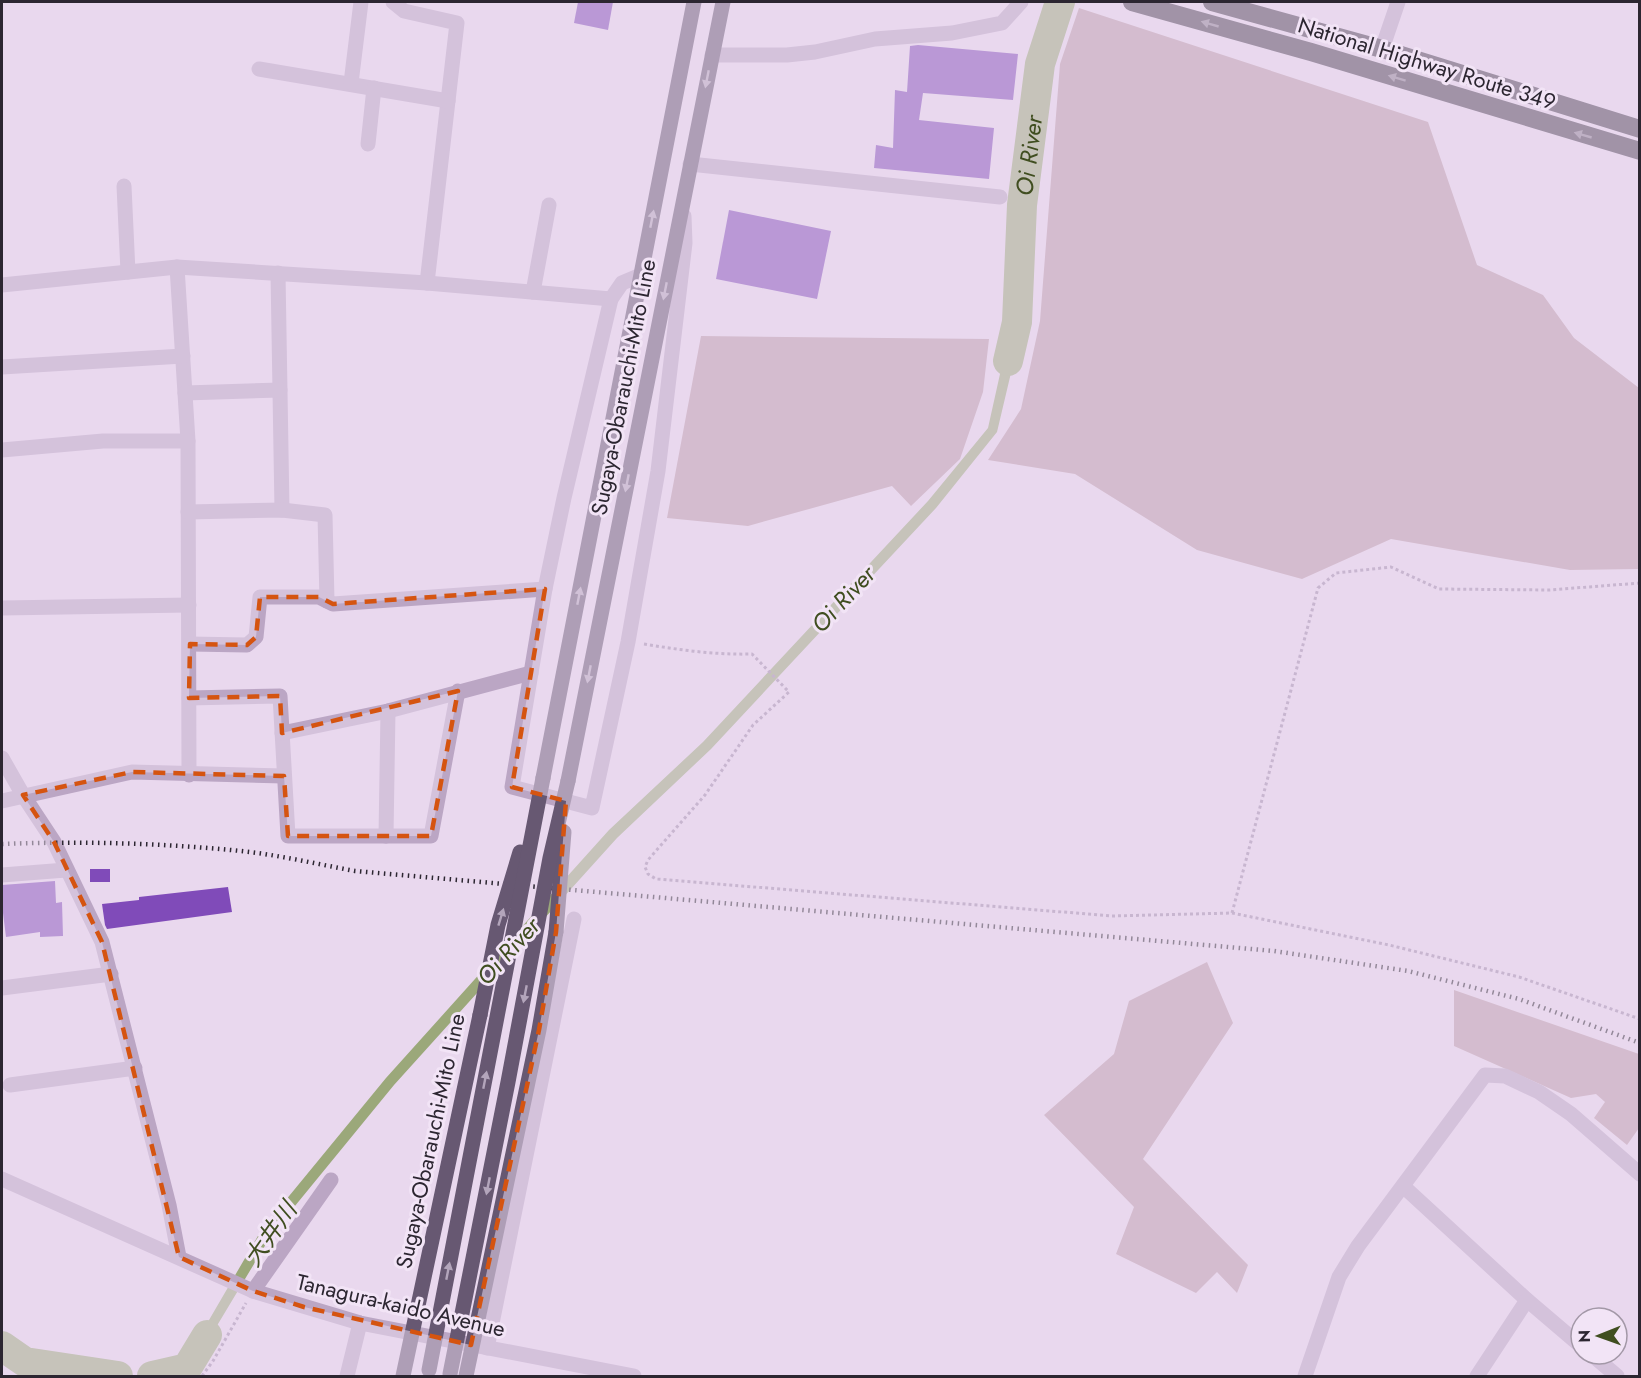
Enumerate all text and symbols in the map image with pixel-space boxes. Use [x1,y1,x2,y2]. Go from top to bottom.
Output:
street label: National Highway Route 349 [1294,8,1560,118]
one-way arrow [1200,18,1219,28]
one-way arrow [702,70,711,89]
one-way arrow [1388,73,1406,83]
water label: Oi River [1006,111,1051,198]
one-way arrow [1574,130,1592,139]
one-way arrow [648,210,657,229]
street label: Sugaya-Obarauchi-Mito Line [582,256,664,518]
one-way arrow [660,282,669,301]
one-way arrow [622,473,631,492]
water label: Oi River [803,556,885,640]
one-way arrow [575,587,584,606]
one-way arrow [584,665,593,684]
water label: Oi River [468,908,549,993]
one-way arrow [497,908,506,926]
one-way arrow [520,985,529,1004]
street label: Sugaya-Obarauchi-Mito Line [387,1010,473,1272]
one-way arrow [481,1070,490,1089]
one-way arrow [483,1176,492,1195]
water label: 大井川 [235,1192,307,1274]
one-way arrow [444,1261,453,1280]
street label: Tanagura-kaido Avenue [294,1265,508,1345]
north arrow [1569,1306,1629,1366]
text: N [1573,1330,1596,1343]

